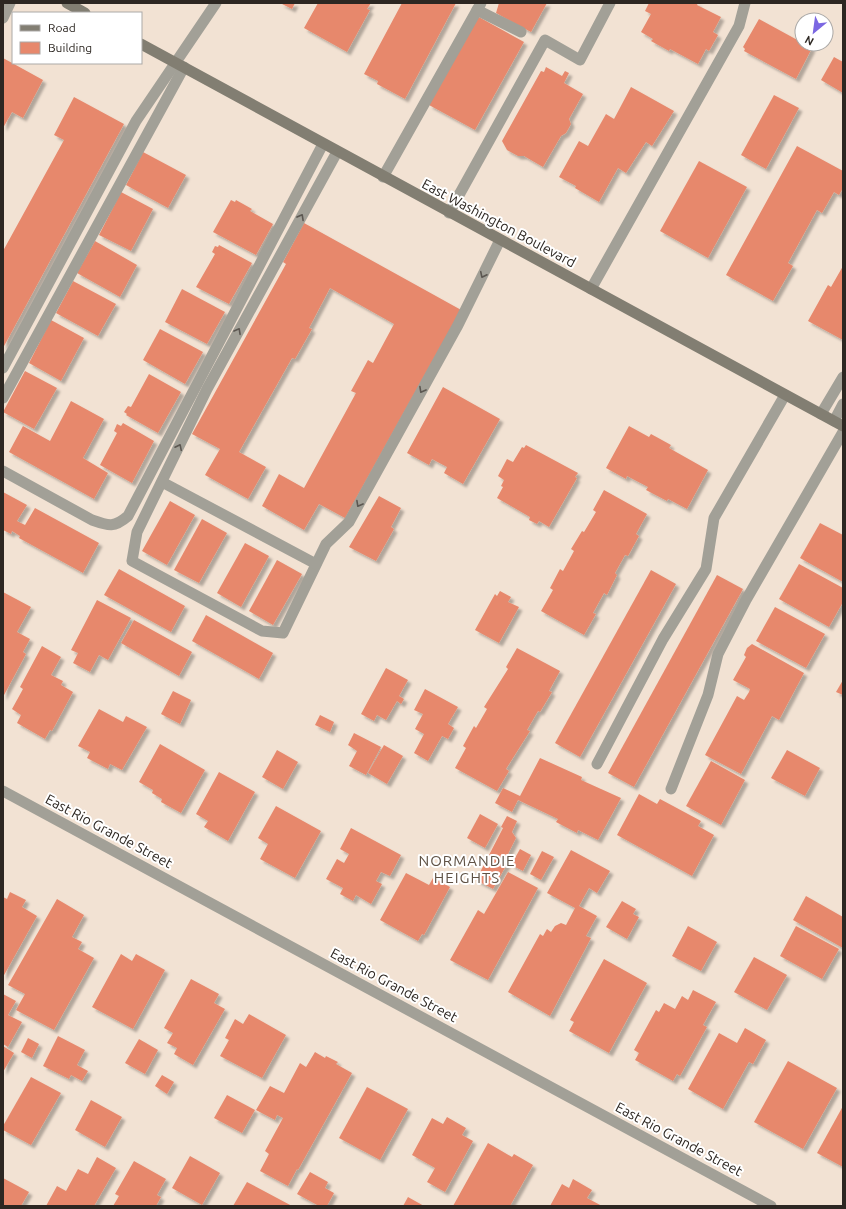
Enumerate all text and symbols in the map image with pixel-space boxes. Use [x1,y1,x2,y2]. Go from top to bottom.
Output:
legend [12,12,142,64]
north arrow [794,12,834,52]
text: Road [48,21,76,34]
text: N [803,34,816,48]
text: Building [48,41,92,54]
street label: East Washington Boulevard [419,176,579,270]
one-way arrow [296,214,304,221]
one-way arrow [480,271,488,279]
one-way arrow [234,328,241,335]
one-way arrow [420,386,427,393]
one-way arrow [174,443,182,451]
one-way arrow [356,500,364,507]
street label: East Rio Grande Street [43,791,176,871]
district label: NORMANDIE HEIGHTS [418,852,516,886]
street label: East Rio Grande Street [328,945,461,1025]
street label: East Rio Grande Street [613,1099,746,1179]

